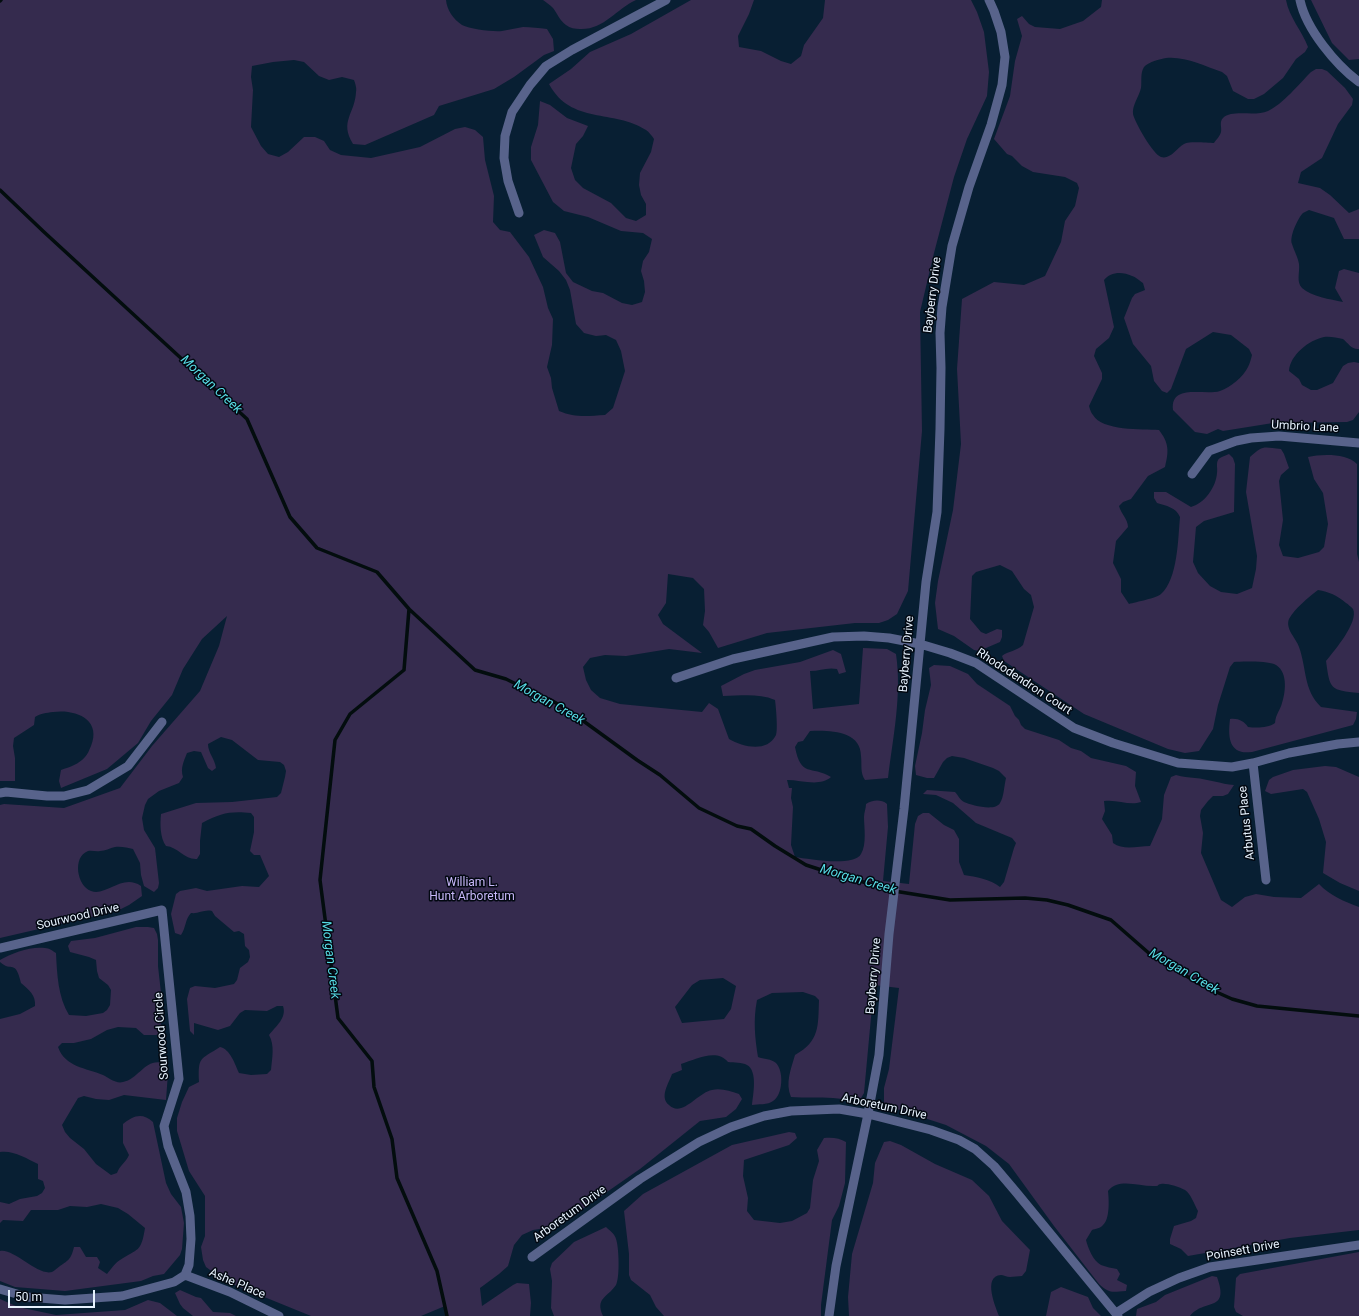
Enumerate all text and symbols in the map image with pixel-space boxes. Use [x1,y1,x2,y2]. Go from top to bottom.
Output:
street label: Bayberry Drive [921,256,945,334]
water label: Morgan Creek [177,353,245,417]
street label: Umbrio Lane [1271,418,1339,436]
street label: Bayberry Drive [896,615,918,693]
street label: Rhododendron Court [974,646,1074,718]
water label: Morgan Creek [511,677,587,729]
street label: Arbutus Place [1236,785,1258,861]
water label: Morgan Creek [818,862,898,898]
park label: William L. Hunt Arboretum [429,876,515,904]
street label: Sourwood Drive [35,901,121,933]
water label: Morgan Creek [317,920,343,1000]
street label: Bayberry Drive [863,937,885,1015]
water label: Morgan Creek [1146,946,1222,998]
street label: Sourwood Circle [152,992,172,1080]
street label: Arboretum Drive [840,1091,928,1123]
street label: Arboretum Drive [531,1183,609,1245]
street label: Poinsett Drive [1205,1237,1281,1265]
street label: Ashe Place [207,1266,267,1302]
scale bar [10,1282,97,1308]
text: 50 m [15,1290,42,1304]

